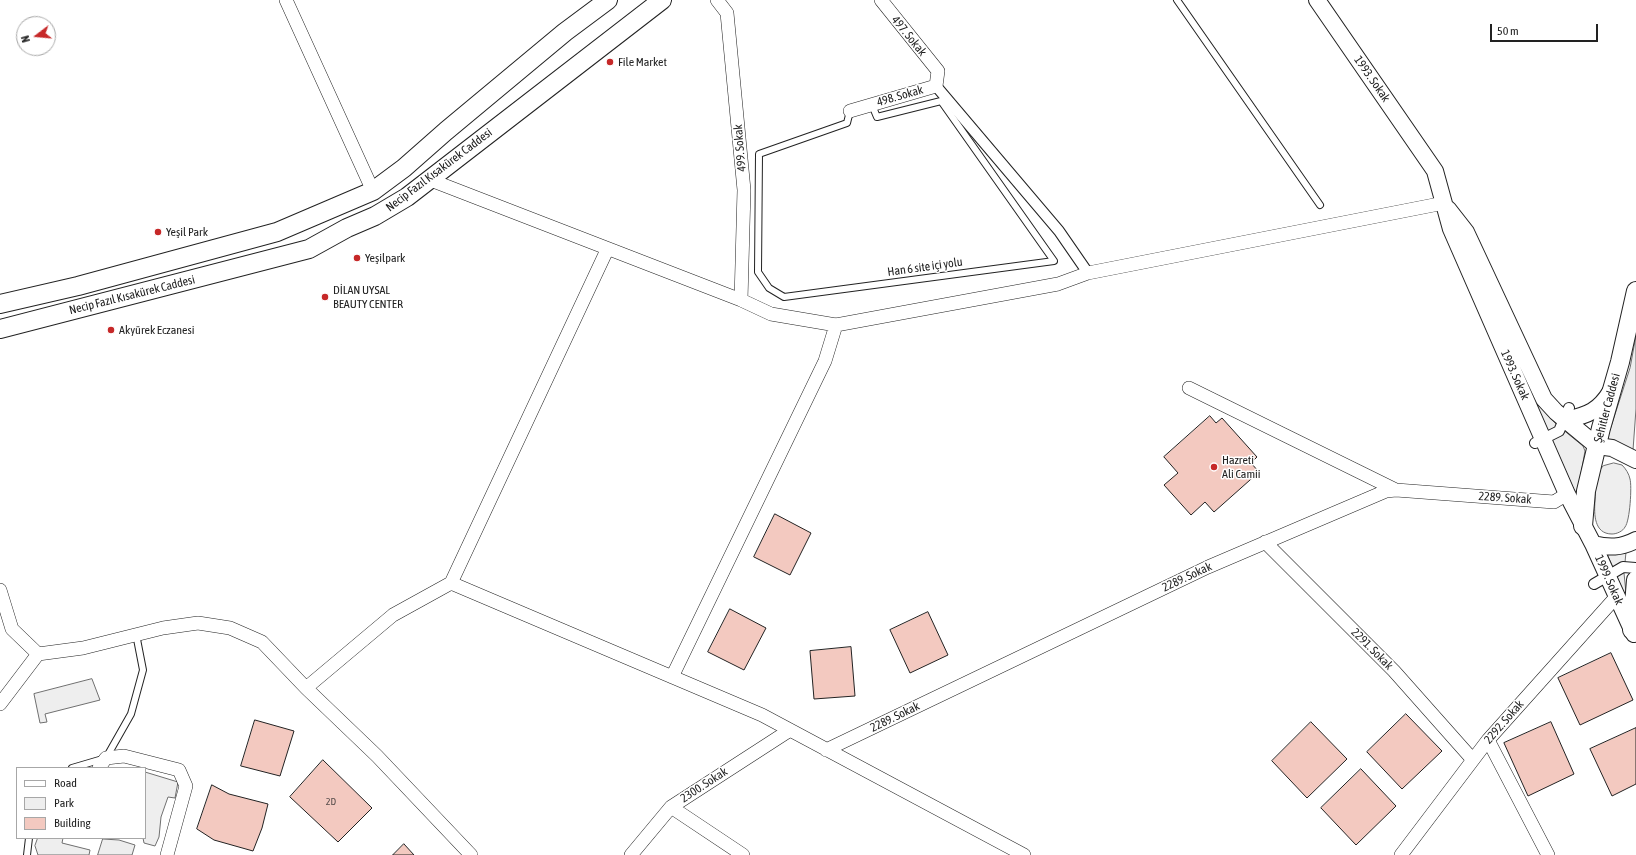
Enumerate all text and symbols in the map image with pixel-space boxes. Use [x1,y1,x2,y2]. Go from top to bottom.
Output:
street label: 497. Sokak [888,13,930,59]
north arrow [16,16,56,56]
scale bar [1492,16,1600,42]
text: 50 m [1497,24,1519,38]
text: N [19,34,32,44]
street label: 1993. Sokak [1351,53,1393,105]
place label: File Market [618,55,667,69]
marker: File Market [605,57,615,67]
street label: 498. Sokak [875,83,925,109]
street label: 499. Sokak [731,124,749,172]
street label: Necip Fazıl Kısakürek Caddesi [383,125,495,215]
place label: Yeşil Park [166,225,208,239]
marker: Yeşil Park [153,227,163,237]
place label: Yeşilpark [365,251,405,265]
marker: Yeşilpark [352,253,362,263]
street label: Han 6 site içi yolu [886,255,964,279]
street label: Necip Fazıl Kısakürek Caddesi [68,272,196,318]
place label: DİLAN UYSAL BEAUTY CENTER [333,283,403,311]
marker: DİLAN UYSAL BEAUTY CENTER [320,292,330,302]
place label: Akyürek Eczanesi [119,323,195,337]
marker: Akyürek Eczanesi [106,325,116,335]
street label: 1993. Sokak [1498,348,1532,402]
street label: Şehitler Caddesi [1591,372,1623,444]
place label: Hazreti Ali Camii [1222,453,1261,481]
marker: Hazreti Ali Camii [1209,462,1219,472]
street label: 2289. Sokak [1478,489,1532,507]
street label: 1999. Sokak [1592,553,1626,607]
street label: 2289. Sokak [1160,559,1214,595]
street label: 2291. Sokak [1348,625,1396,673]
street label: 2292. Sokak [1481,697,1527,747]
street label: 2289. Sokak [868,699,922,735]
street label: 2300. Sokak [678,764,730,806]
legend [16,767,146,839]
text: Road [54,776,77,790]
text: Park [54,796,74,810]
house number: 2D [326,796,336,808]
text: Building [54,816,91,830]

